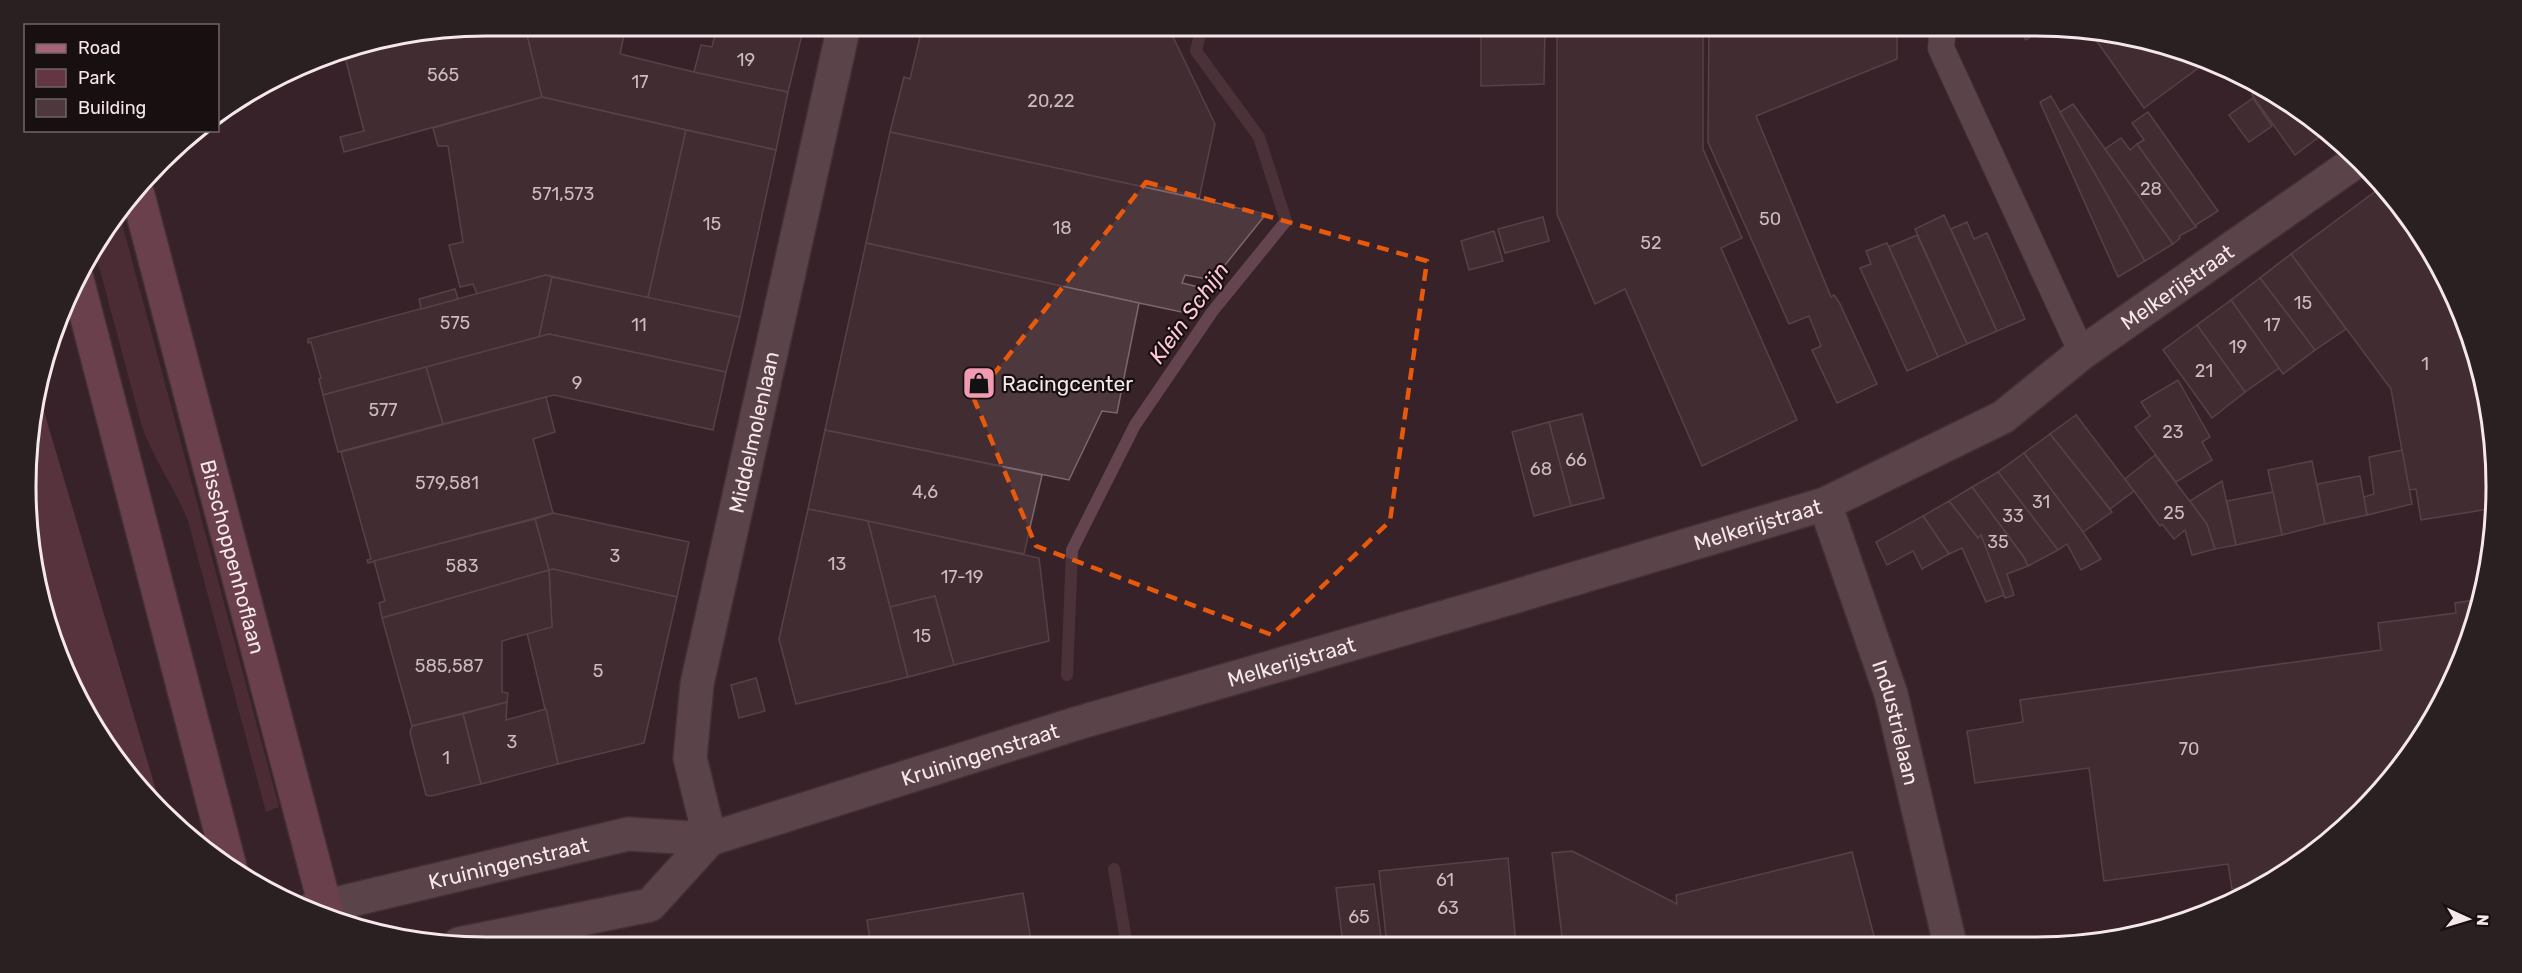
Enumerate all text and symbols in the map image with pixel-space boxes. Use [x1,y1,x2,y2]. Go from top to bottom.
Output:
legend [24,24,219,132]
text: Road [78,37,121,59]
house number: 19 [737,49,755,71]
house number: 565 [427,64,459,86]
text: Park [78,67,116,89]
house number: 17 [632,71,648,93]
house number: 20,22 [1027,90,1075,112]
text: Building [78,97,146,119]
house number: 28 [2140,178,2162,200]
house number: 571,573 [532,183,594,205]
house number: 50 [1759,208,1781,230]
house number: 15 [703,213,721,235]
house number: 18 [1052,217,1072,239]
house number: 52 [1640,232,1662,254]
street label: Melkerijstraat [2116,239,2238,335]
water label: Klein Schijn [1143,257,1235,369]
house number: 15 [2294,292,2312,314]
house number: 575 [440,312,470,334]
house number: 11 [631,314,647,336]
house number: 17 [2264,314,2280,336]
house number: 19 [2229,336,2247,358]
street label: Middelmolenlaan [723,349,783,515]
house number: 1 [2421,353,2429,375]
house number: 21 [2195,360,2213,382]
shop icon: Racingcenter [961,365,997,401]
place label: Racingcenter [1002,371,1133,396]
house number: 9 [572,372,582,394]
house number: 577 [368,399,398,421]
house number: 23 [2162,421,2184,443]
house number: 66 [1565,449,1587,471]
street label: Bisschoppenhoflaan [196,457,271,656]
house number: 68 [1530,458,1552,480]
house number: 579,581 [415,472,479,494]
house number: 4,6 [912,481,938,503]
house number: 31 [2032,491,2050,513]
street label: Melkerijstraat [1691,493,1824,555]
house number: 25 [2163,502,2185,524]
house number: 33 [2002,505,2024,527]
house number: 35 [1987,531,2009,553]
house number: 3 [610,545,620,567]
house number: 13 [828,553,846,575]
house number: 583 [446,555,478,577]
house number: 17-19 [941,566,983,588]
house number: 15 [913,625,931,647]
street label: Melkerijstraat [1224,631,1358,692]
house number: 585,587 [415,655,483,677]
street label: Industrielaan [1868,657,1925,787]
house number: 5 [593,660,603,682]
street label: Kruiningenstraat [898,717,1062,791]
house number: 3 [507,731,517,753]
house number: 70 [2179,738,2199,760]
house number: 1 [442,747,450,769]
street label: Kruiningenstraat [426,831,591,894]
house number: 61 [1436,869,1454,891]
north arrow [2438,889,2498,949]
house number: 63 [1437,897,1459,919]
house number: 65 [1348,906,1370,928]
text: N [2473,914,2492,926]

